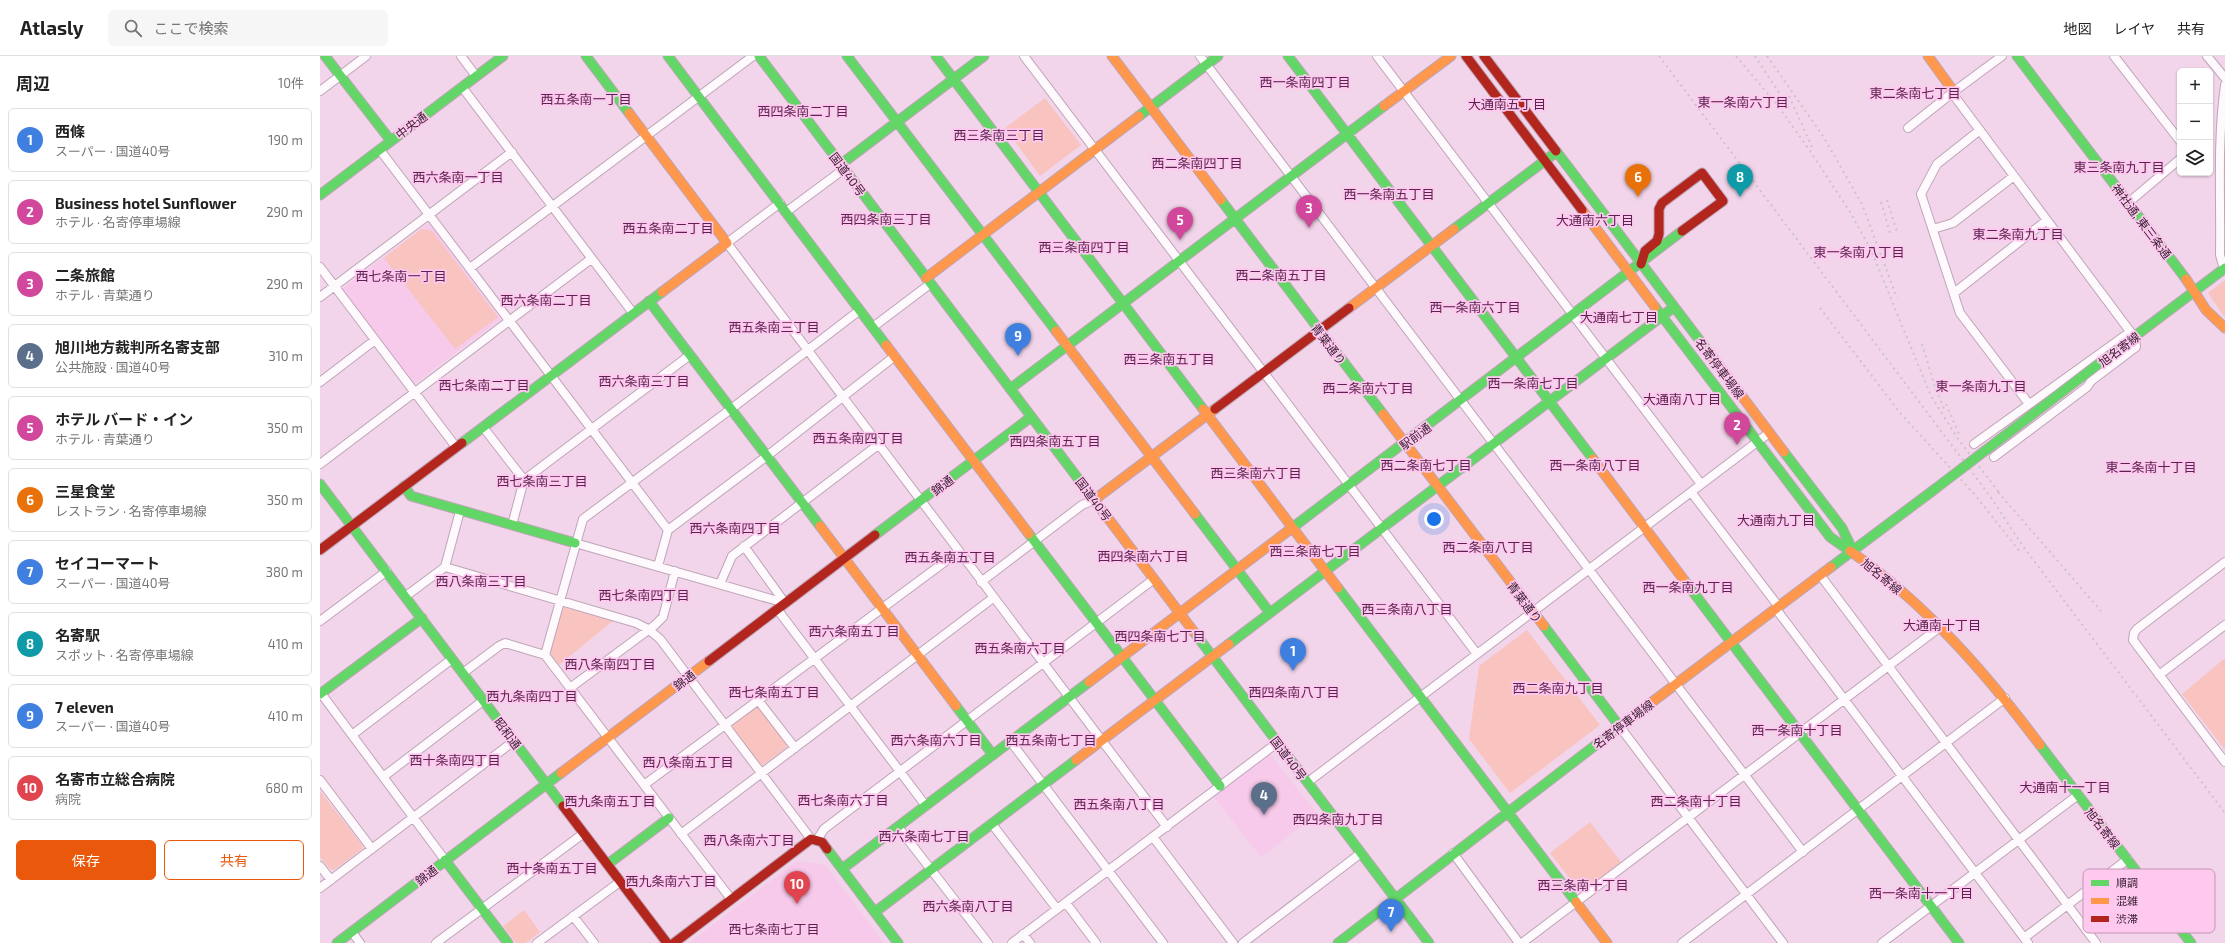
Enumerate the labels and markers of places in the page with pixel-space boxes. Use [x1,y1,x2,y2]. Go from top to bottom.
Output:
pin: 6 [1625,164,1651,197]
pin: 8 [1727,164,1753,197]
pin: 3 [1296,195,1322,228]
pin: 5 [1167,207,1193,240]
pin: 9 [1005,323,1031,356]
pin: 2 [1724,412,1750,445]
pin: 1 [1280,638,1306,671]
pin: 4 [1251,782,1277,815]
pin: 10 [784,871,810,904]
pin: 7 [1378,899,1404,932]

